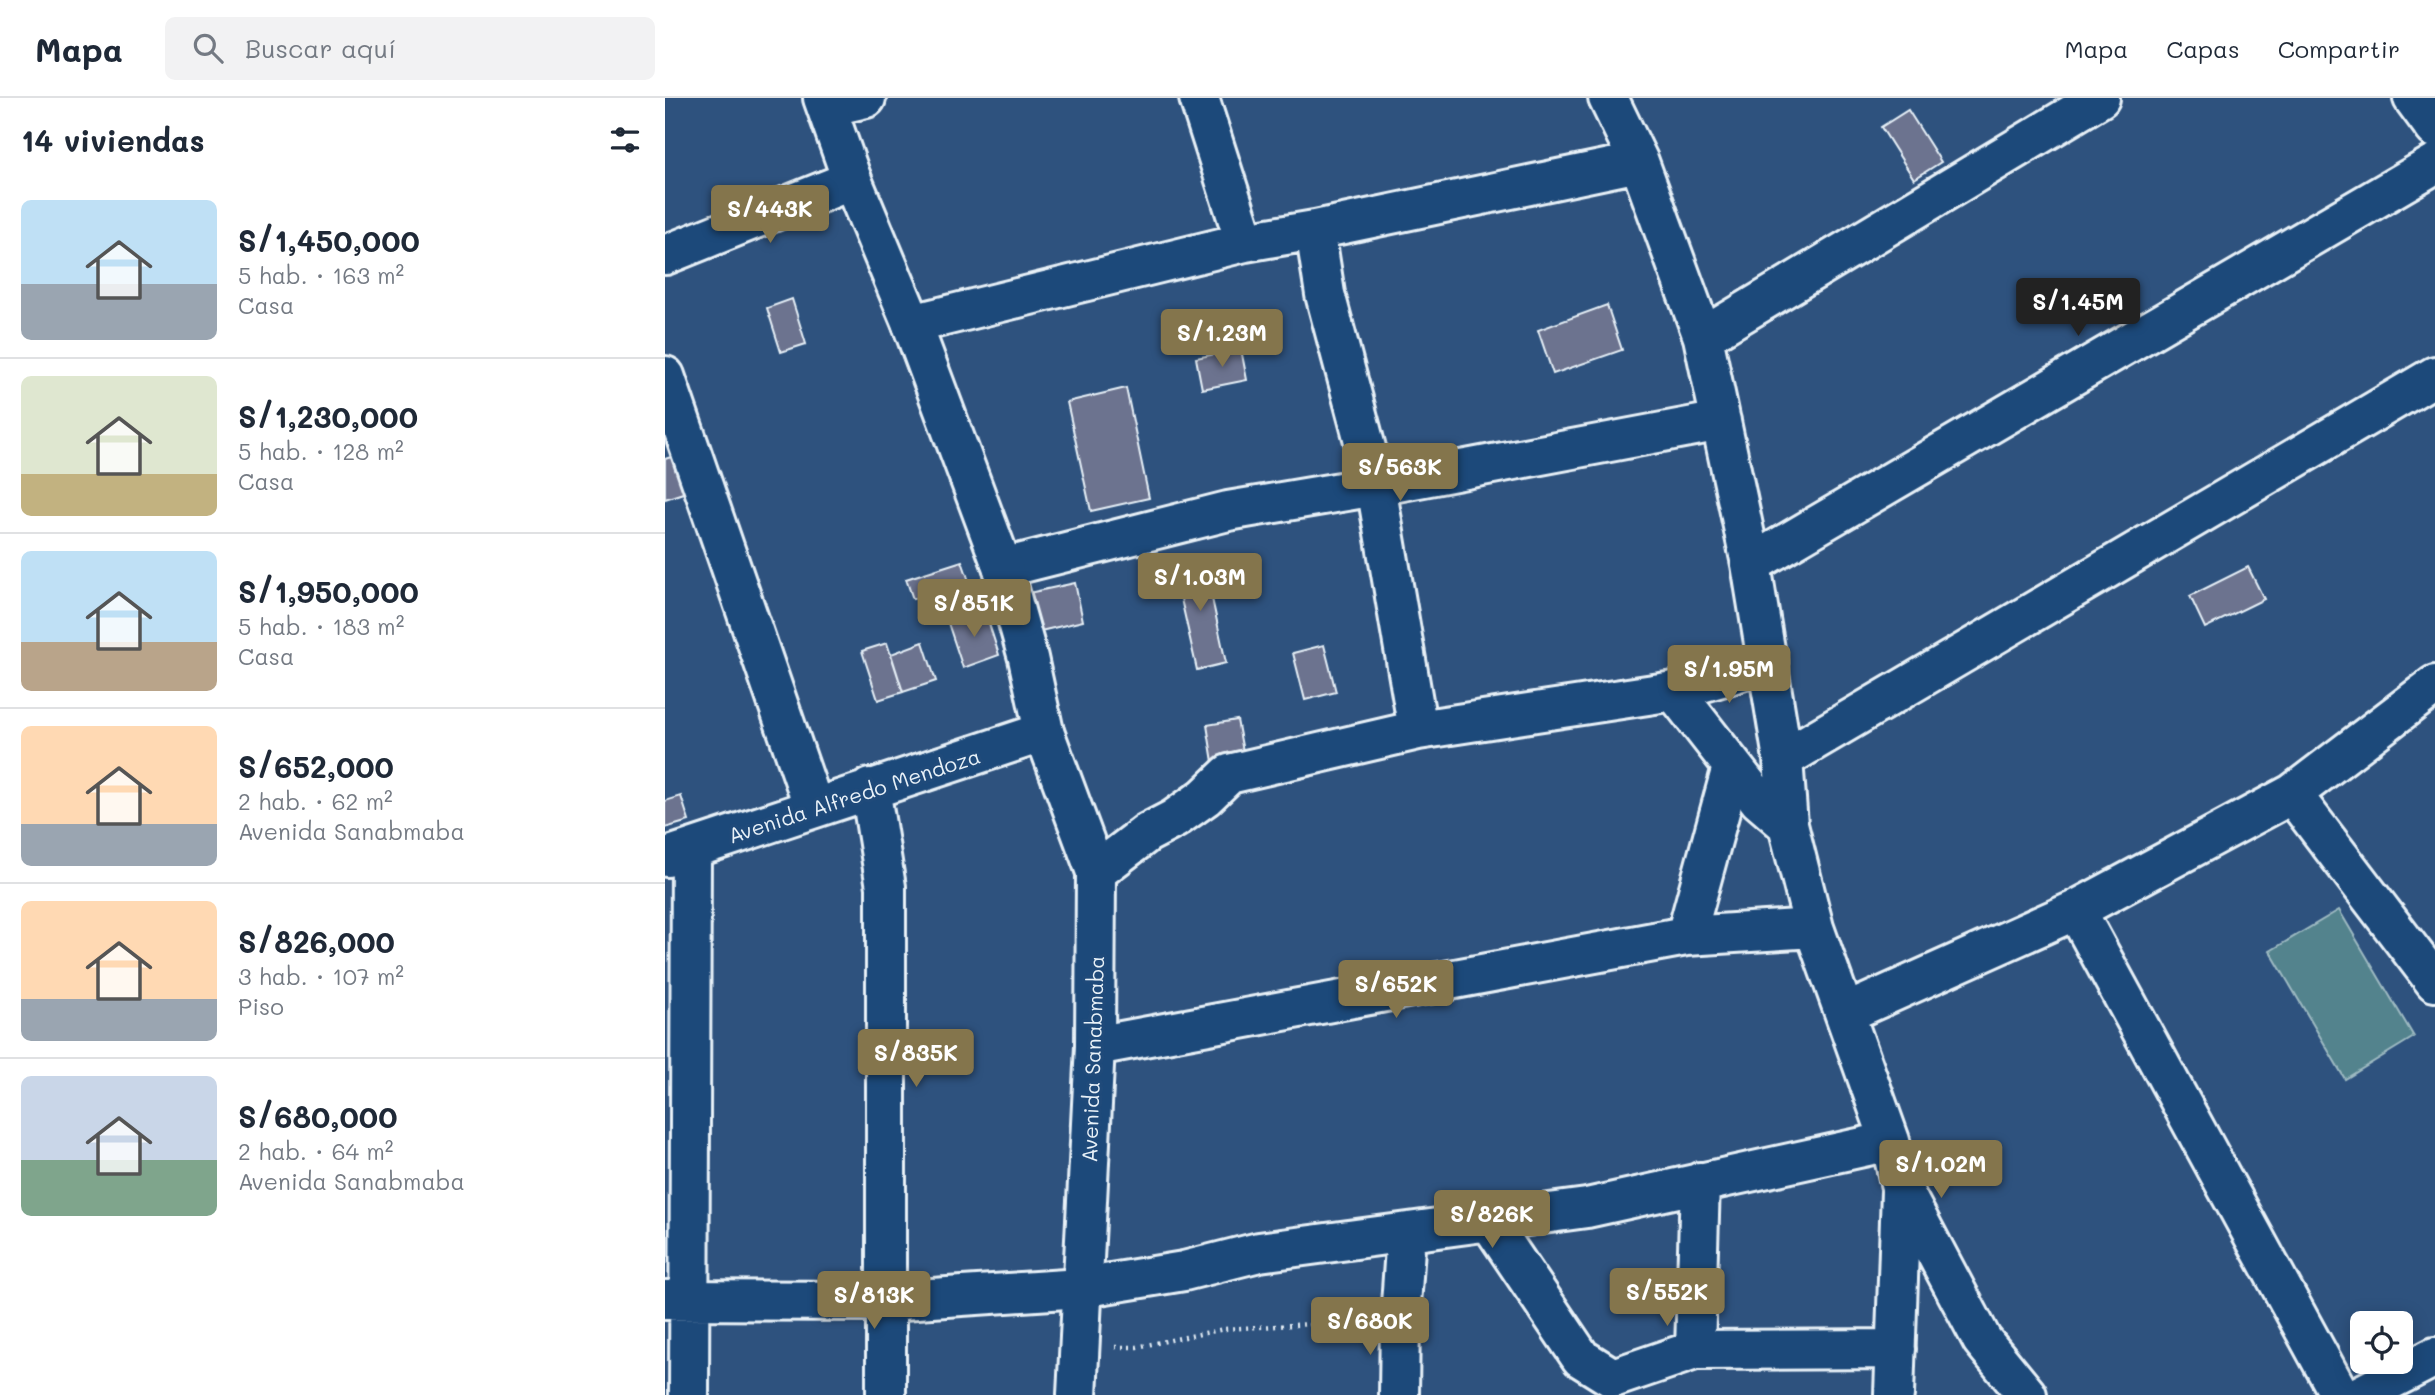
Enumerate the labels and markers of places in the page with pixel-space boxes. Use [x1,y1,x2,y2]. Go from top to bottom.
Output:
pin: S/443K [713,186,827,245]
pin: S/1.45M [2013,278,2143,338]
pin: S/1.23M [1157,310,1287,369]
pin: S/563K [1343,444,1457,503]
pin: S/1.03M [1135,554,1265,613]
pin: S/851K [917,580,1031,639]
pin: S/1.95M [1664,646,1794,705]
pin: S/652K [1339,960,1453,1020]
pin: S/835K [859,1030,973,1089]
pin: S/1.02M [1876,1140,2006,1200]
pin: S/826K [1435,1190,1549,1250]
pin: S/552K [1610,1268,1724,1328]
pin: S/813K [817,1272,931,1331]
pin: S/680K [1313,1298,1427,1357]

